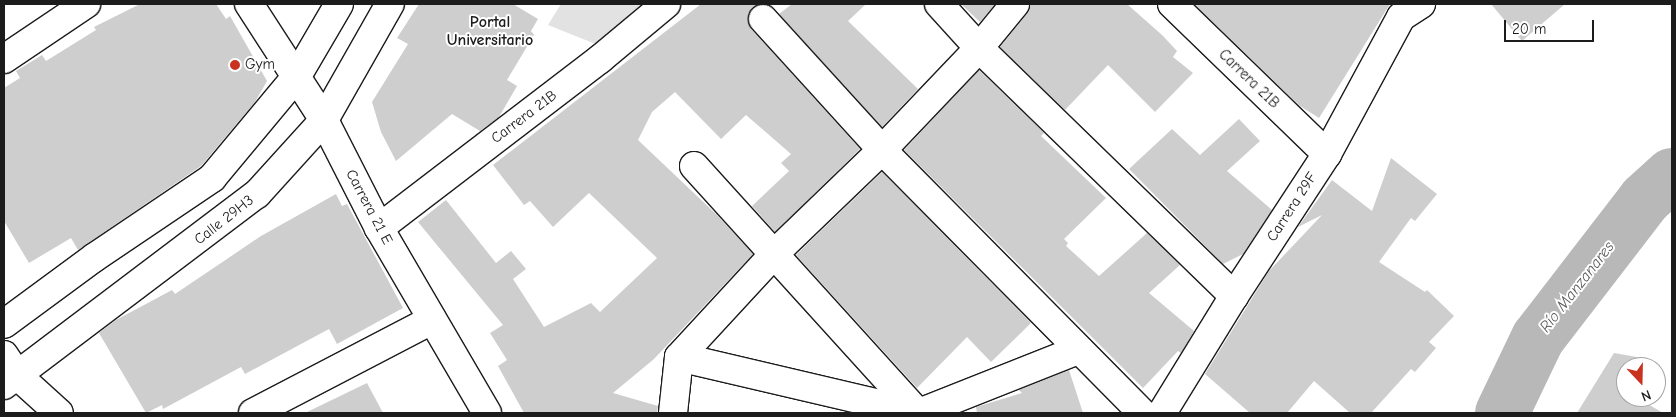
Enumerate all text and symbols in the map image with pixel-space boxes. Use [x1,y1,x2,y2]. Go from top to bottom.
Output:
scale bar [1506,10,1596,42]
district label: Portal Universitario [447,12,533,50]
text: 20 m [1512,20,1546,38]
street label: Carrera 21B [1215,46,1283,112]
place label: Gym [245,56,275,74]
marker: Gym [229,59,241,71]
street label: Carrera 21B [488,86,560,148]
street label: Carrera 21 E [342,166,396,248]
street label: Carrera 29F [1263,169,1321,245]
street label: Calle 29H3 [191,191,257,249]
water label: Río Manzanares [1536,238,1618,336]
north arrow [1616,357,1666,407]
text: N [1639,386,1654,405]

